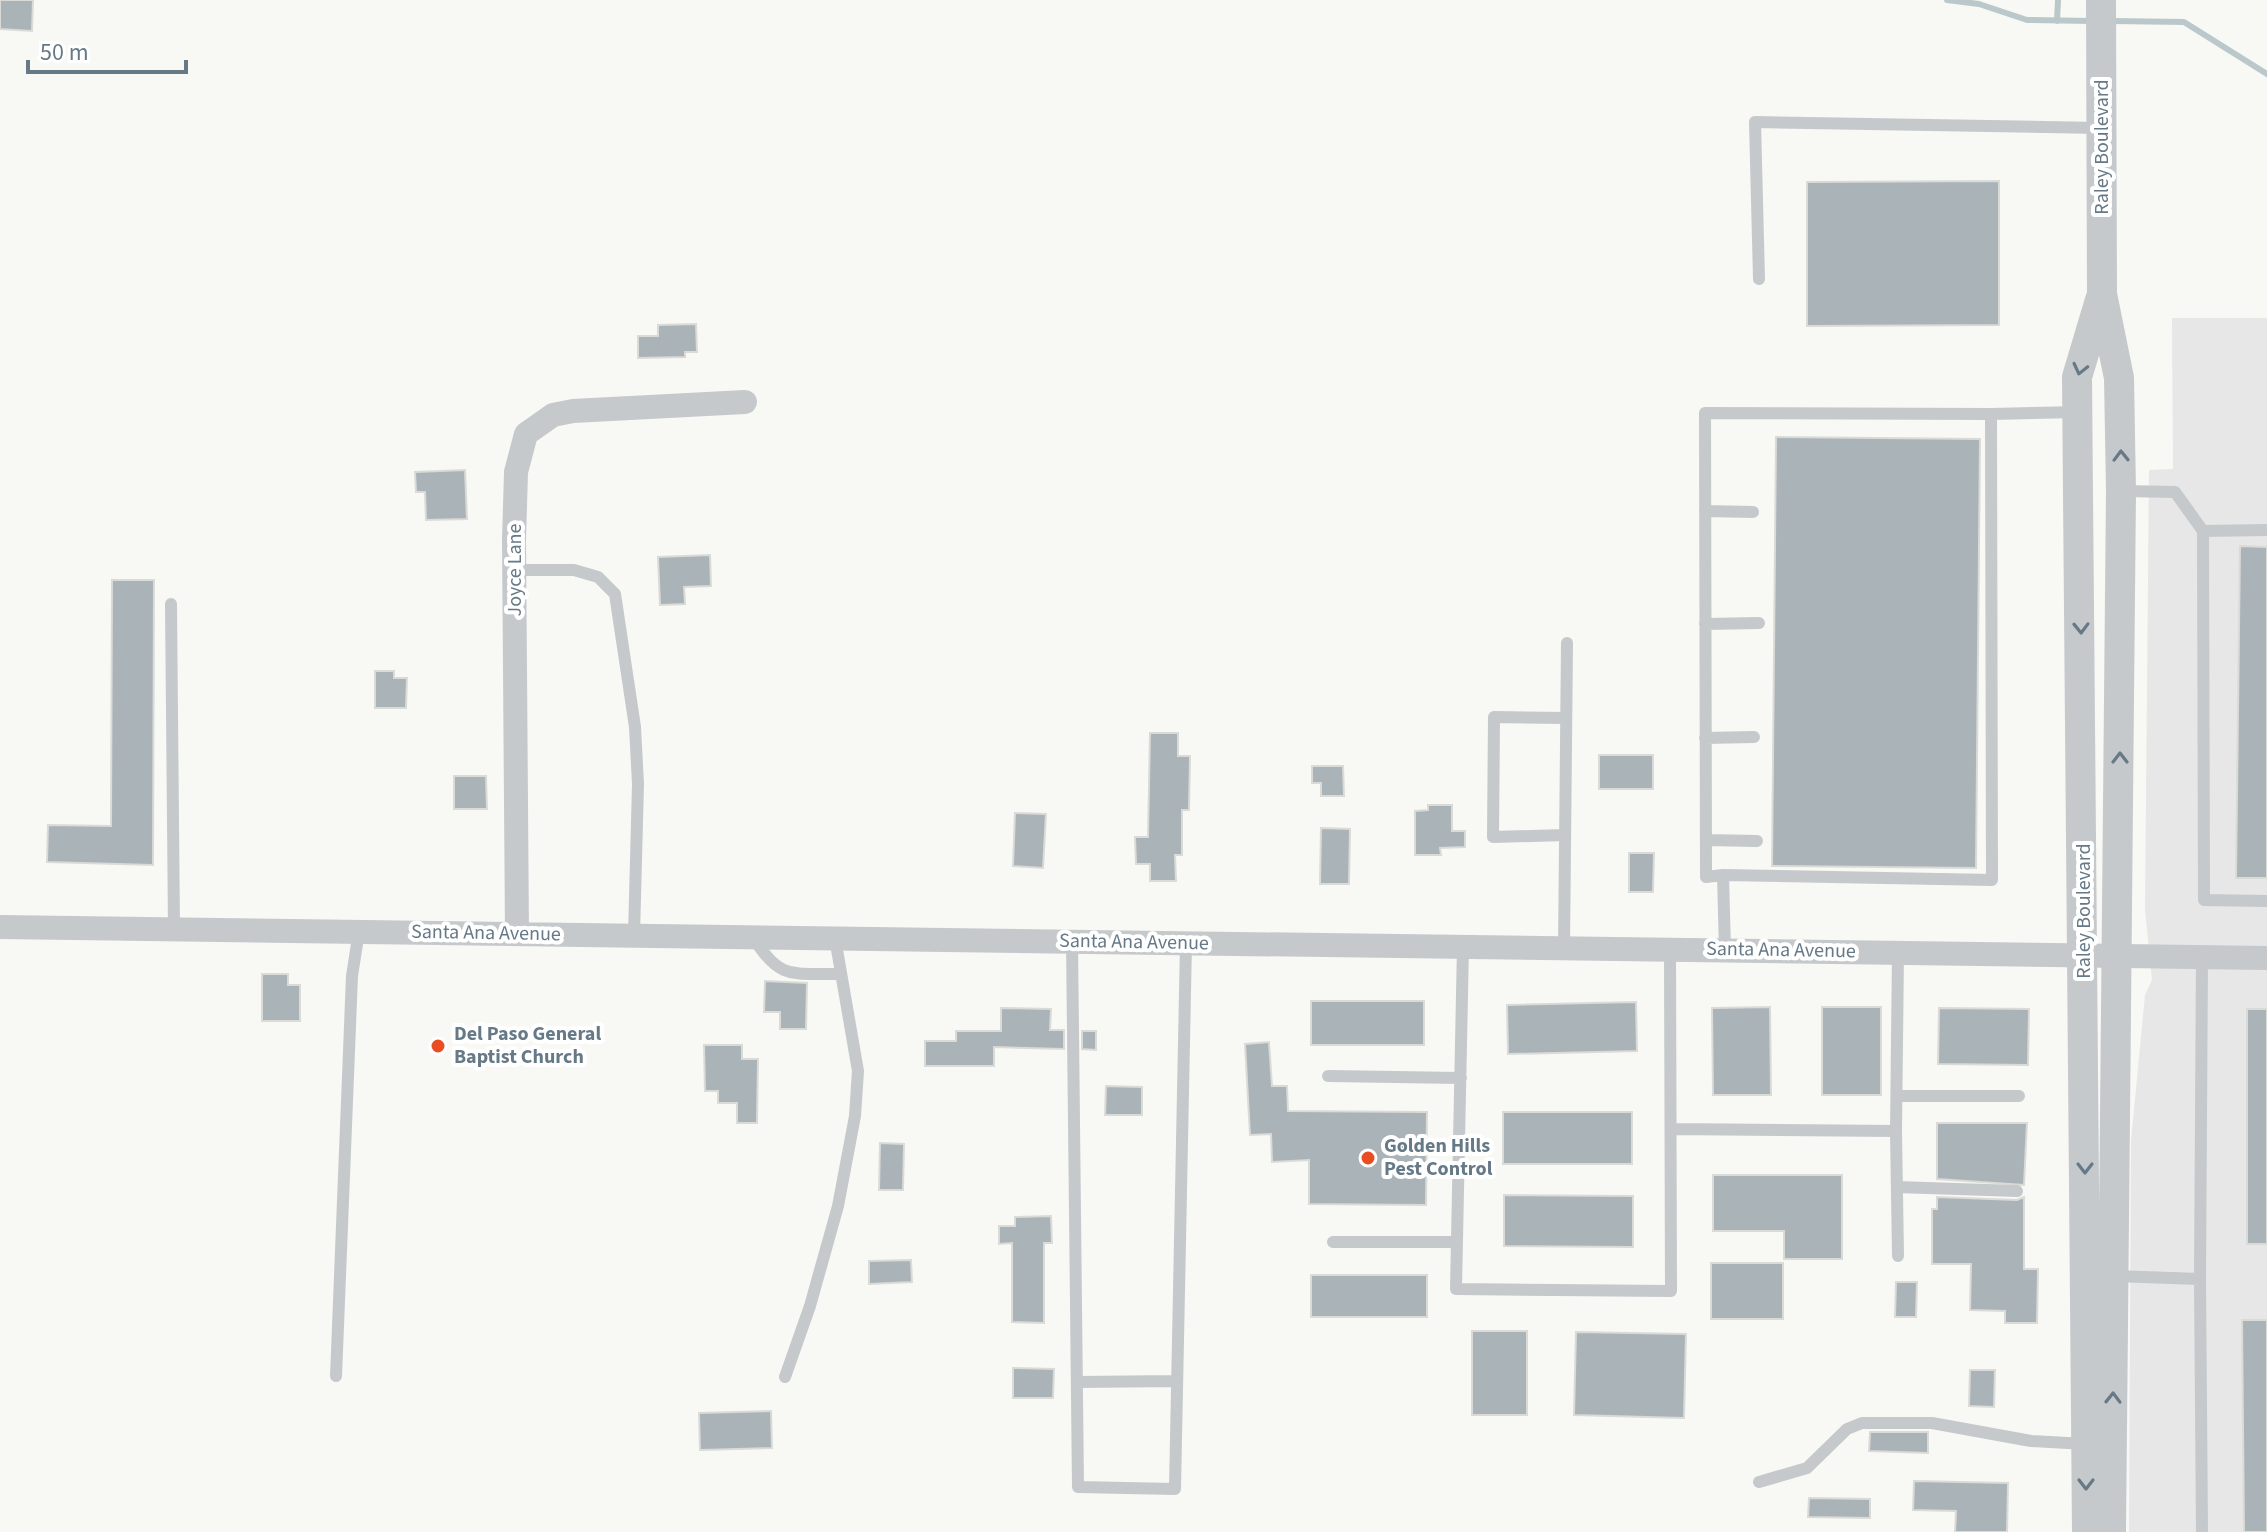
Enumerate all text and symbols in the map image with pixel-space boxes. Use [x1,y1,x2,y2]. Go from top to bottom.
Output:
scale bar [28,24,186,74]
text: 50 m [40,35,89,70]
street label: Raley Boulevard [2088,79,2116,215]
one-way arrow [2073,361,2090,375]
one-way arrow [2112,449,2129,462]
street label: Joyce Lane [501,523,529,616]
one-way arrow [2072,622,2090,635]
one-way arrow [2111,751,2129,764]
street label: Raley Boulevard [2070,843,2098,979]
street label: Santa Ana Avenue [411,918,561,948]
street label: Santa Ana Avenue [1059,927,1209,957]
street label: Santa Ana Avenue [1706,935,1856,965]
place label: Del Paso General Baptist Church [454,1020,601,1071]
marker: Del Paso General Baptist Church [429,1037,447,1055]
place label: Golden Hills Pest Control [1384,1132,1493,1183]
marker: Golden Hills Pest Control [1359,1149,1377,1167]
one-way arrow [2076,1162,2094,1175]
one-way arrow [2104,1391,2122,1404]
one-way arrow [2077,1478,2095,1491]

